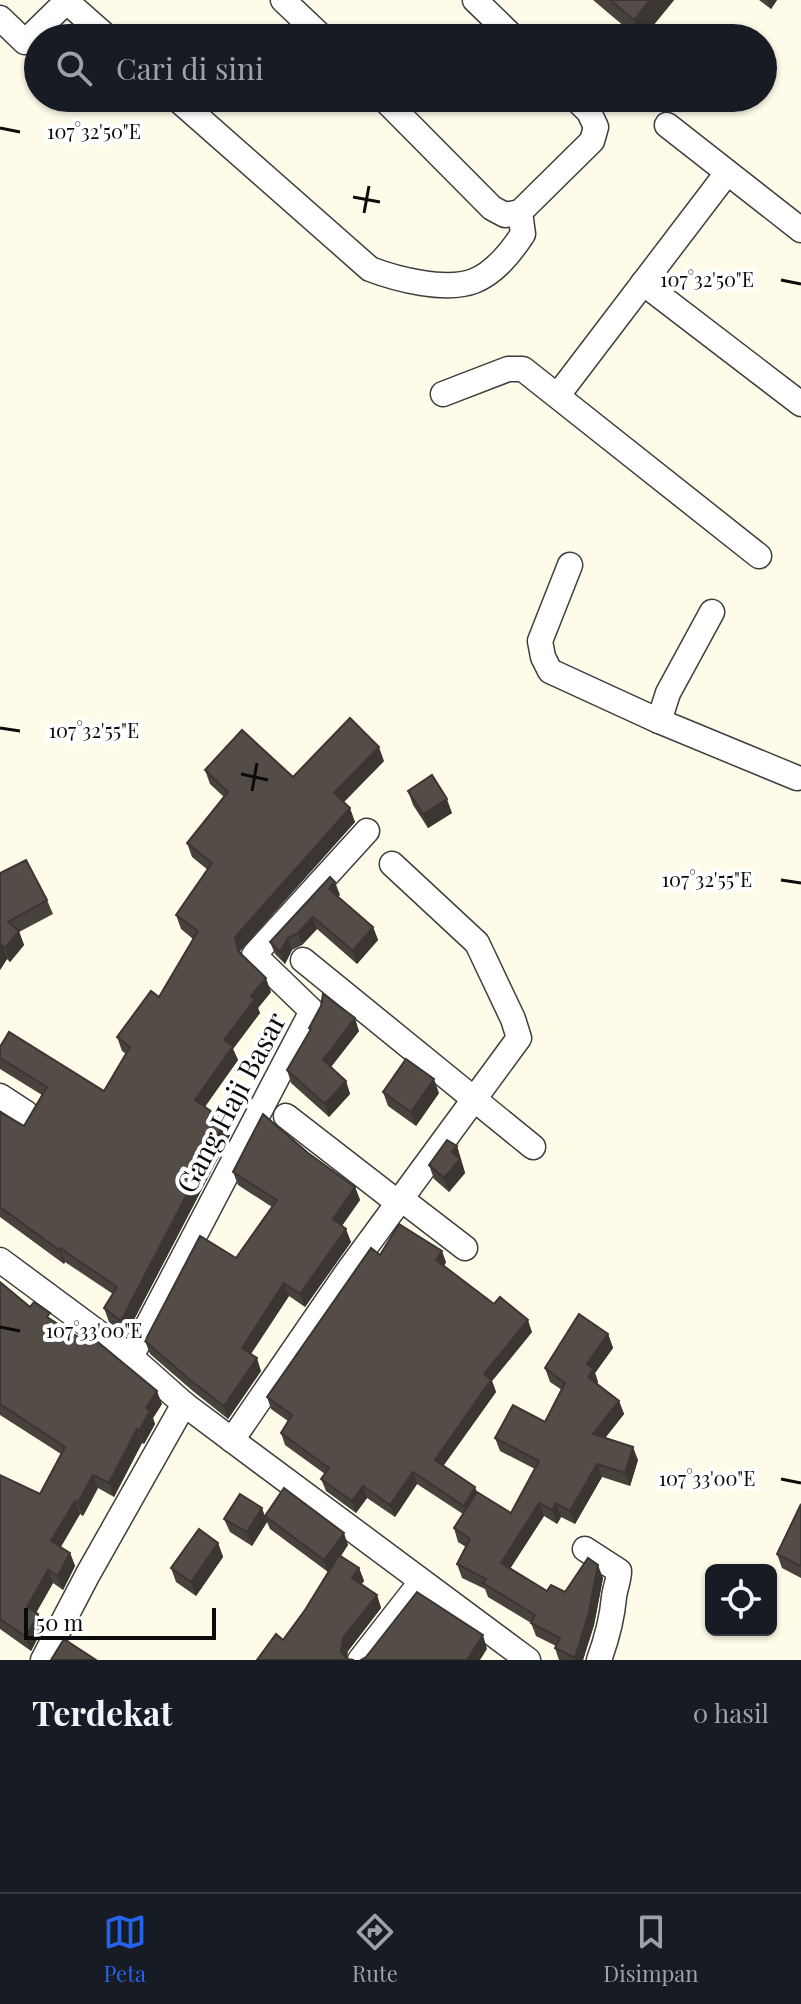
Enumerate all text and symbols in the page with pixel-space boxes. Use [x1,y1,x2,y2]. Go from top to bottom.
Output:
search box [24,24,777,112]
icon: search [52,46,96,90]
text: Cari di sini [116,48,264,88]
text: 107°32'50"E [47,117,141,144]
text: 107°32'50"E [660,265,754,292]
text: 107°32'55"E [49,716,139,743]
text: 107°32'55"E [662,865,752,892]
street label: Gang Haji Basar [167,1005,293,1199]
text: 107°33'00"E [46,1316,142,1343]
text: 107°33'00"E [659,1464,755,1491]
map controls [705,1564,777,1636]
button: locate [705,1564,777,1636]
scale bar [24,1604,216,1640]
text: 50 m [36,1607,83,1637]
text: Terdekat [32,1689,172,1735]
text: 0 hasil [693,1695,769,1730]
tab: Peta [103,1910,147,1988]
tab: Rute [352,1910,398,1988]
tab: Disimpan [603,1910,698,1988]

